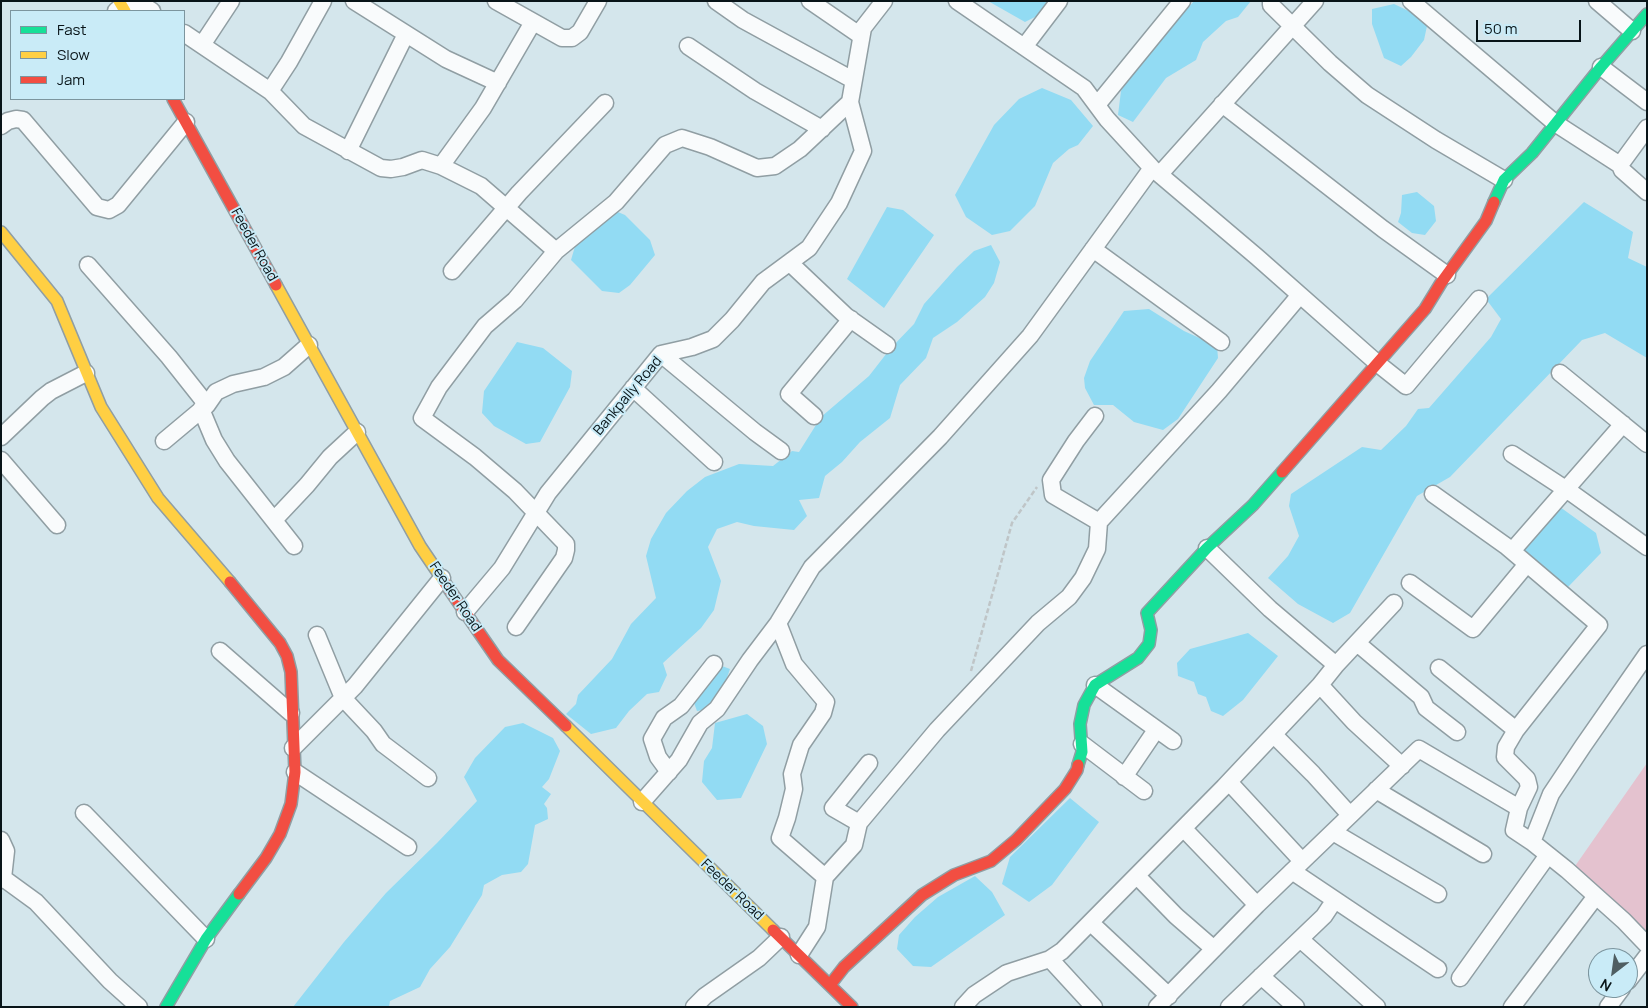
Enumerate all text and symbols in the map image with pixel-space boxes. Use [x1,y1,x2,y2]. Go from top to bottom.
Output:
legend [10,10,185,100]
scale bar [1478,10,1583,42]
text: 50 m [1484,18,1518,39]
text: Fast [57,19,86,40]
text: Slow [57,44,90,65]
text: Jam [57,69,85,90]
street label: Feeder Road [227,206,281,284]
street label: Bankpally Road [590,353,666,439]
street label: Feeder Road [425,559,485,635]
street label: Feeder Road [697,856,767,924]
north arrow [1588,948,1638,998]
text: N [1597,975,1615,996]

